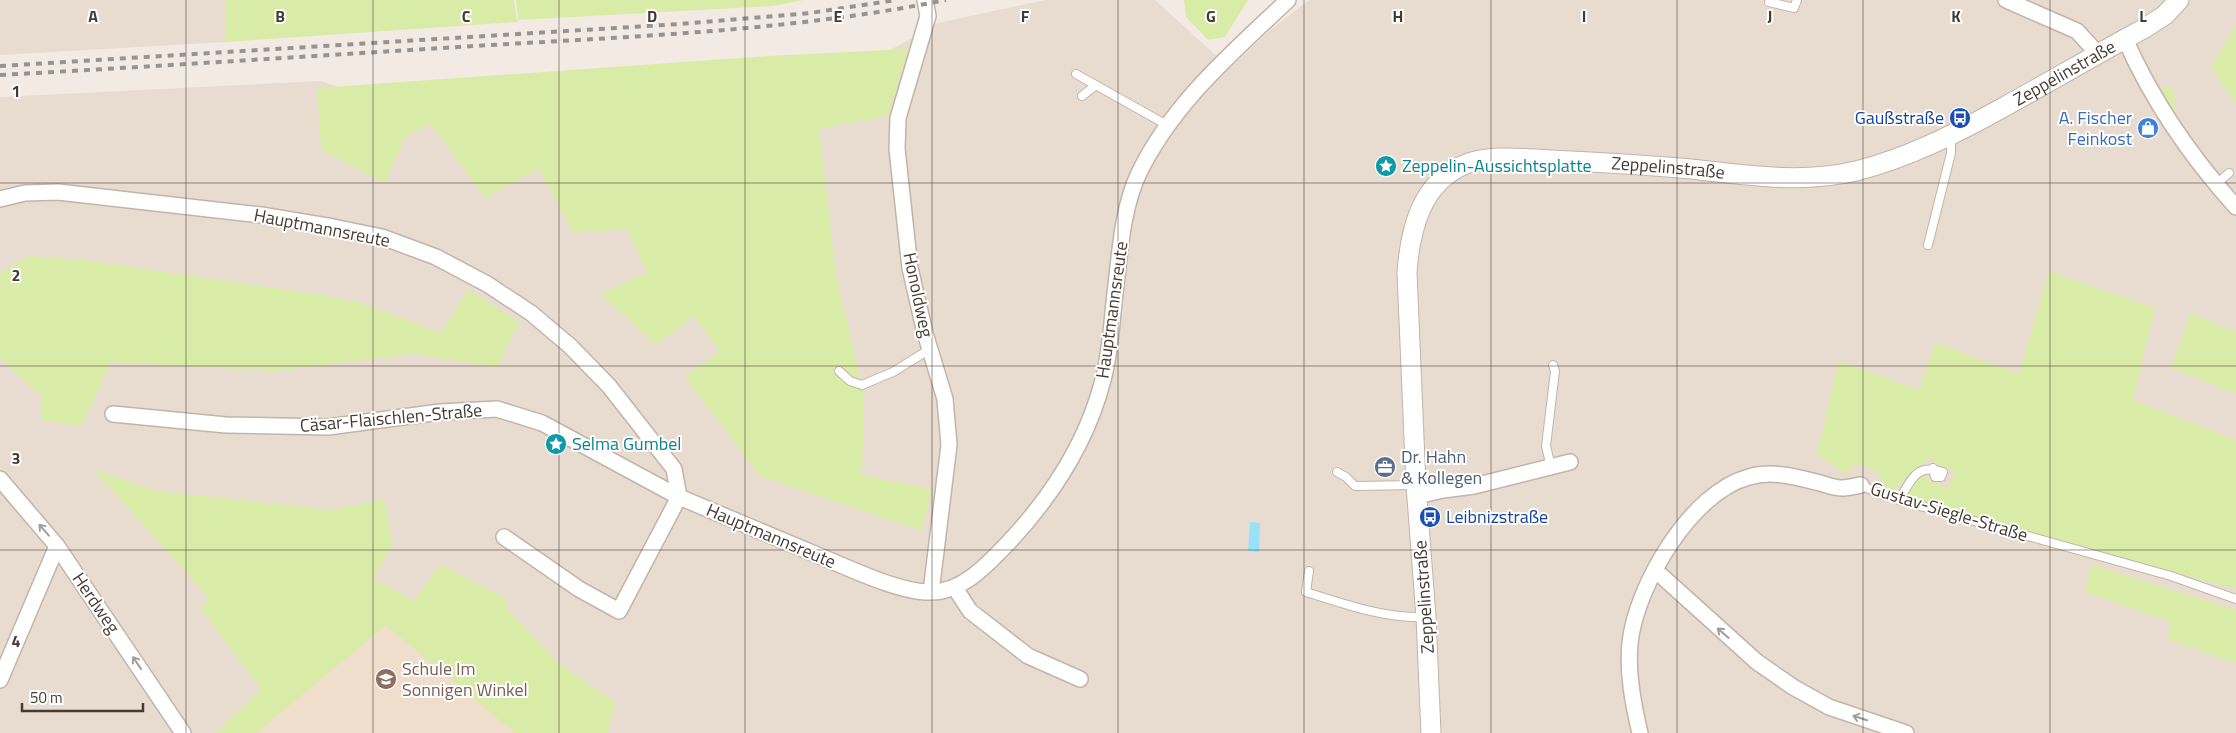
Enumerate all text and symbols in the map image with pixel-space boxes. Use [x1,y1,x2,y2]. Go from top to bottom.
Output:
text: A [88,4,98,28]
text: B [275,4,285,28]
text: C [462,4,471,28]
text: D [647,4,657,28]
text: E [834,4,843,28]
text: F [1021,4,1030,28]
text: G [1206,4,1216,28]
text: H [1393,4,1403,28]
text: I [1582,4,1586,28]
text: J [1768,4,1772,28]
text: K [1951,4,1961,28]
text: L [2139,4,2147,28]
street label: Zeppelinstraße [2008,33,2120,112]
text: 1 [12,79,20,103]
place label: Gaußstraße [1855,104,1944,131]
place label: A. Fischer Feinkost [2059,104,2133,152]
bus stop icon: Gaußstraße [1948,106,1972,130]
shop icon: A. Fischer Feinkost [2136,116,2160,140]
street label: Zeppelinstraße [1611,149,1726,186]
place label: Zeppelin-Aussichtsplatte [1402,152,1592,179]
place icon: Zeppelin-Aussichtsplatte [1374,154,1398,178]
street label: Hauptmannsreute [252,201,393,254]
street label: Hauptmannsreute [1089,240,1135,380]
street label: Honoldweg [896,250,941,340]
text: 2 [12,263,20,287]
street label: Cäsar-Flaischlen-Straße [299,396,483,439]
place label: Selma Gumbel [572,430,681,457]
place icon: Selma Gumbel [544,432,568,456]
place label: Dr. Hahn & Kollegen [1401,443,1482,491]
text: 3 [12,446,20,470]
office icon: Dr. Hahn & Kollegen [1373,455,1397,479]
street label: Gustav-Siegle-Straße [1867,475,2031,548]
street label: Hauptmannsreute [702,496,840,575]
place label: Leibnizstraße [1446,503,1548,530]
bus stop icon: Leibnizstraße [1418,505,1442,529]
one-way arrow [39,524,50,537]
street label: Zeppelinstraße [1406,539,1441,655]
street label: Herdweg [66,567,127,639]
one-way arrow [1717,627,1730,638]
text: 4 [12,629,21,653]
place label: Schule Im Sonnigen Winkel [402,655,528,703]
one-way arrow [132,657,142,671]
school or university icon: Schule Im Sonnigen Winkel [374,667,398,691]
scale bar [22,680,144,712]
text: 50 m [30,686,63,709]
one-way arrow [1853,712,1869,722]

